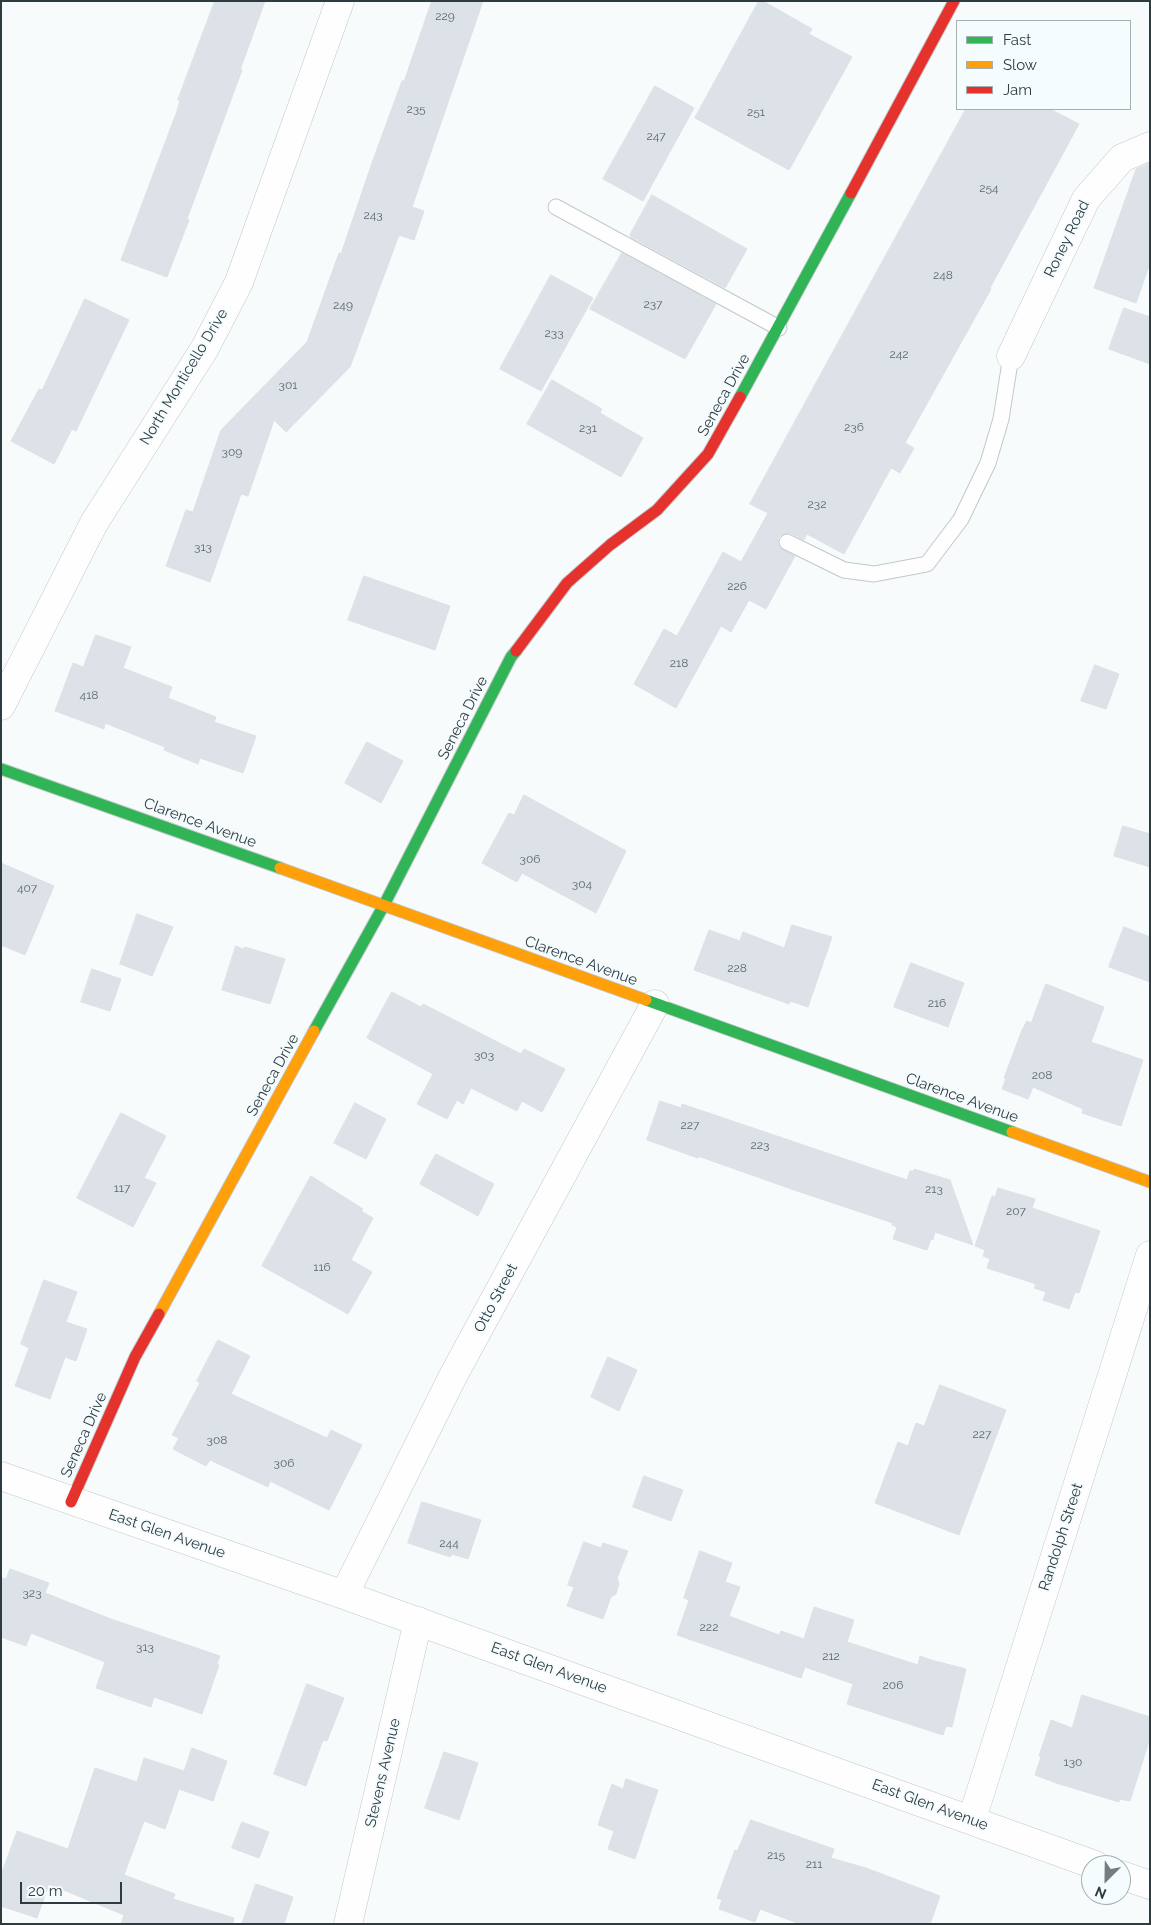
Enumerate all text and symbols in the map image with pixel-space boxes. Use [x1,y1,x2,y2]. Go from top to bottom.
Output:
house number: 229 [435,9,455,23]
legend [956,20,1131,110]
text: Fast [1003,31,1031,49]
text: Slow [1003,56,1037,74]
text: Jam [1003,81,1032,99]
house number: 235 [406,102,426,116]
house number: 251 [747,105,765,119]
house number: 247 [646,129,666,143]
house number: 254 [979,181,999,195]
street label: Roney Road [1041,197,1093,281]
house number: 243 [363,208,383,222]
house number: 248 [933,268,953,282]
house number: 237 [643,297,663,311]
house number: 249 [333,298,353,312]
street label: North Monticello Drive [136,306,232,448]
house number: 233 [544,326,564,340]
house number: 242 [889,347,909,361]
street label: Seneca Drive [694,351,754,439]
house number: 301 [279,378,297,392]
house number: 236 [844,420,864,434]
house number: 231 [579,421,597,435]
house number: 309 [222,445,242,459]
house number: 232 [808,497,826,511]
house number: 313 [194,540,212,554]
house number: 226 [727,579,747,593]
house number: 218 [670,656,688,670]
street label: Seneca Drive [434,673,492,763]
house number: 418 [80,688,98,702]
street label: Clarence Avenue [141,794,259,852]
house number: 306 [520,852,540,866]
house number: 304 [572,877,592,891]
house number: 407 [17,881,37,895]
street label: Clarence Avenue [522,932,640,990]
house number: 228 [727,961,747,975]
house number: 216 [928,996,946,1010]
street label: Seneca Drive [243,1031,303,1119]
house number: 303 [474,1048,494,1062]
house number: 208 [1032,1068,1052,1082]
street label: Clarence Avenue [903,1069,1021,1127]
house number: 227 [681,1118,699,1132]
house number: 223 [751,1138,769,1152]
house number: 117 [114,1181,130,1195]
house number: 213 [925,1182,943,1196]
house number: 207 [1006,1204,1026,1218]
house number: 116 [313,1260,331,1274]
street label: Otto Street [470,1260,522,1336]
street label: Seneca Drive [57,1390,111,1480]
house number: 227 [973,1427,991,1441]
house number: 308 [207,1433,227,1447]
house number: 306 [274,1456,294,1470]
street label: Randolph Street [1035,1481,1087,1593]
street label: East Glen Avenue [106,1506,228,1562]
house number: 244 [439,1536,459,1550]
house number: 323 [22,1586,42,1600]
house number: 222 [700,1620,718,1634]
street label: East Glen Avenue [489,1639,609,1697]
house number: 313 [136,1640,154,1654]
house number: 212 [822,1649,840,1663]
house number: 206 [883,1678,903,1692]
street label: Stevens Avenue [362,1717,404,1829]
house number: 130 [1064,1755,1082,1769]
street label: East Glen Avenue [870,1776,990,1834]
house number: 215 [767,1848,785,1862]
north arrow [1081,1855,1131,1905]
house number: 211 [806,1857,822,1871]
scale bar [22,1872,125,1904]
text: 20 m [28,1882,63,1900]
text: N [1092,1883,1109,1902]

